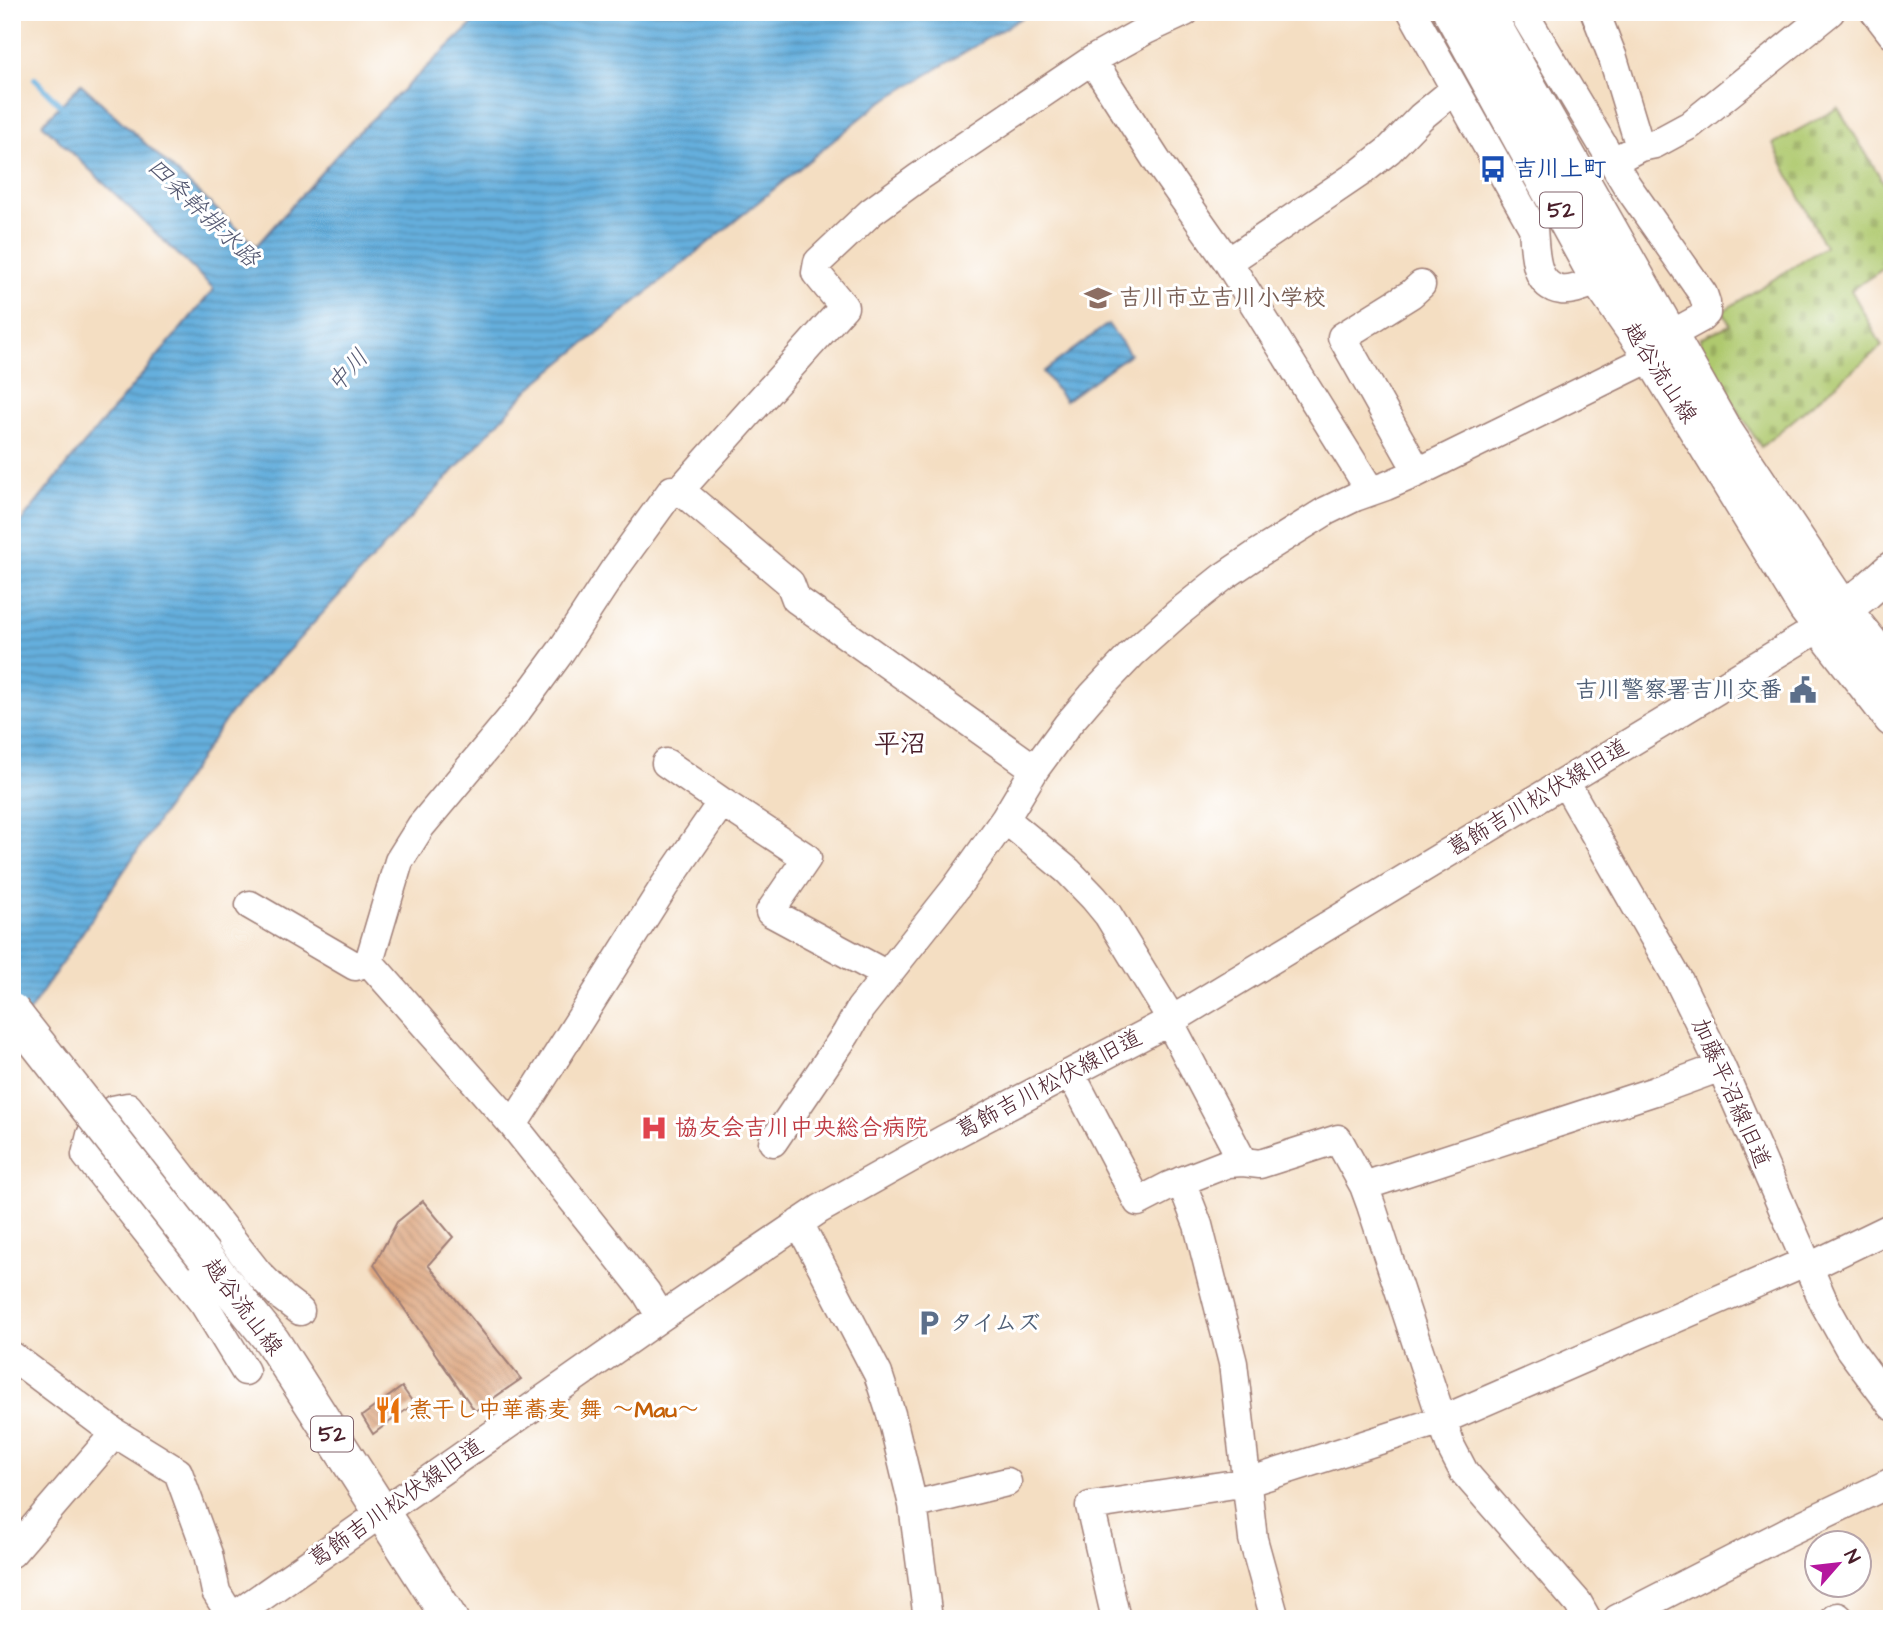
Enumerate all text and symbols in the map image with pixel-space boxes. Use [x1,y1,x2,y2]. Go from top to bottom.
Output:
water label: 四条幹排水路 [139,151,268,277]
place label: 吉川上町 [1514,153,1606,185]
bus stop icon: 吉川上町 [1478,154,1508,184]
road number: 52 [1540,192,1582,228]
place label: 吉川市立吉川小学校 [1119,282,1326,314]
school or university icon: 吉川市立吉川小学校 [1083,283,1113,313]
street label: 越谷流山線 [1615,316,1705,430]
water label: 中川 [319,342,377,400]
place label: 吉川警察署吉川交番 [1575,674,1782,706]
public building icon: 吉川警察署吉川交番 [1788,675,1818,705]
district label: 平沼 [874,726,926,762]
street label: 葛飾吉川松伏線旧道 [1441,731,1635,865]
street label: 加藤平沼線旧道 [1684,1013,1778,1173]
street label: 葛飾吉川松伏線旧道 [950,1021,1148,1147]
place label: 協友会吉川中央総合病院 [675,1112,928,1144]
hospital icon: 協友会吉川中央総合病院 [639,1113,669,1143]
street label: 越谷流山線 [196,1251,290,1363]
place label: タイムズ [950,1307,1040,1339]
parking icon: タイムズ [914,1308,944,1338]
place label: 煮干し中華蕎麦 舞 〜Mau〜 [409,1394,700,1426]
restaurant icon: 煮干し中華蕎麦 舞 〜Mau〜 [373,1395,403,1425]
road number: 52 [311,1416,353,1452]
street label: 葛飾吉川松伏線旧道 [302,1431,490,1575]
north arrow [1802,1530,1872,1600]
text: N [1837,1545,1866,1568]

